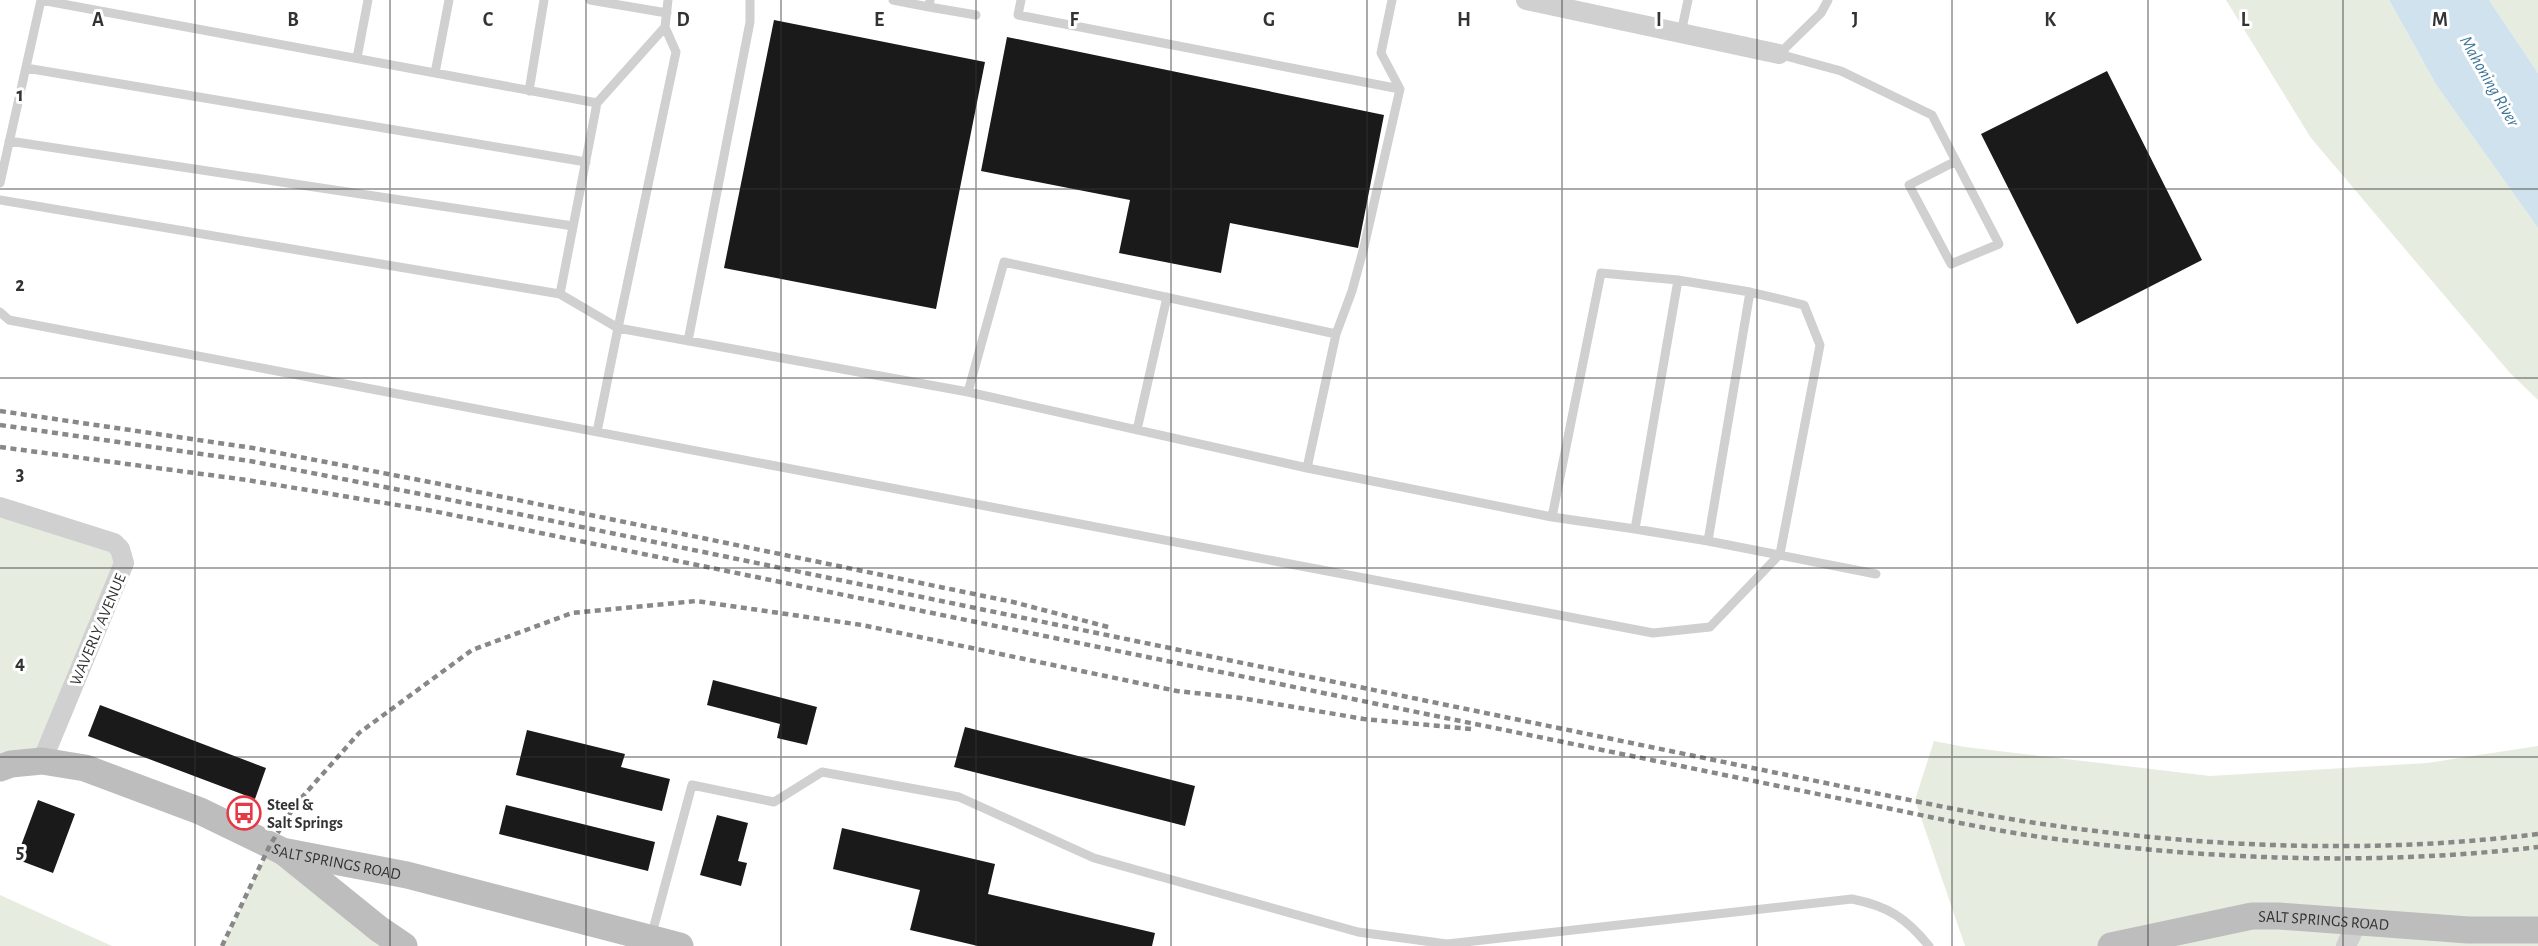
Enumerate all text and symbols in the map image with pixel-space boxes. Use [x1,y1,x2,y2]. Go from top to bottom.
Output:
text: A [92,10,104,30]
text: B [287,10,299,30]
text: C [483,10,494,30]
text: D [676,10,690,30]
text: E [874,10,884,30]
text: F [1069,10,1079,30]
text: G [1263,10,1275,30]
text: H [1457,10,1471,30]
text: I [1656,10,1662,30]
text: J [1852,10,1858,30]
text: K [2044,10,2056,30]
text: L [2241,10,2250,30]
text: M [2432,10,2448,30]
water label: Mahoning River [2456,33,2523,131]
text: 1 [16,85,24,105]
text: 2 [15,275,25,295]
text: 3 [16,464,24,484]
street label: WAVERLY AVENUE [67,571,129,688]
text: 4 [15,653,25,673]
bus stop icon: Steel & Salt Springs [226,795,262,831]
place label: Steel & Salt Springs [267,797,343,831]
street label: SALT SPRINGS ROAD [269,840,402,883]
text: 5 [16,842,24,862]
street label: SALT SPRINGS ROAD [2258,909,2390,933]

